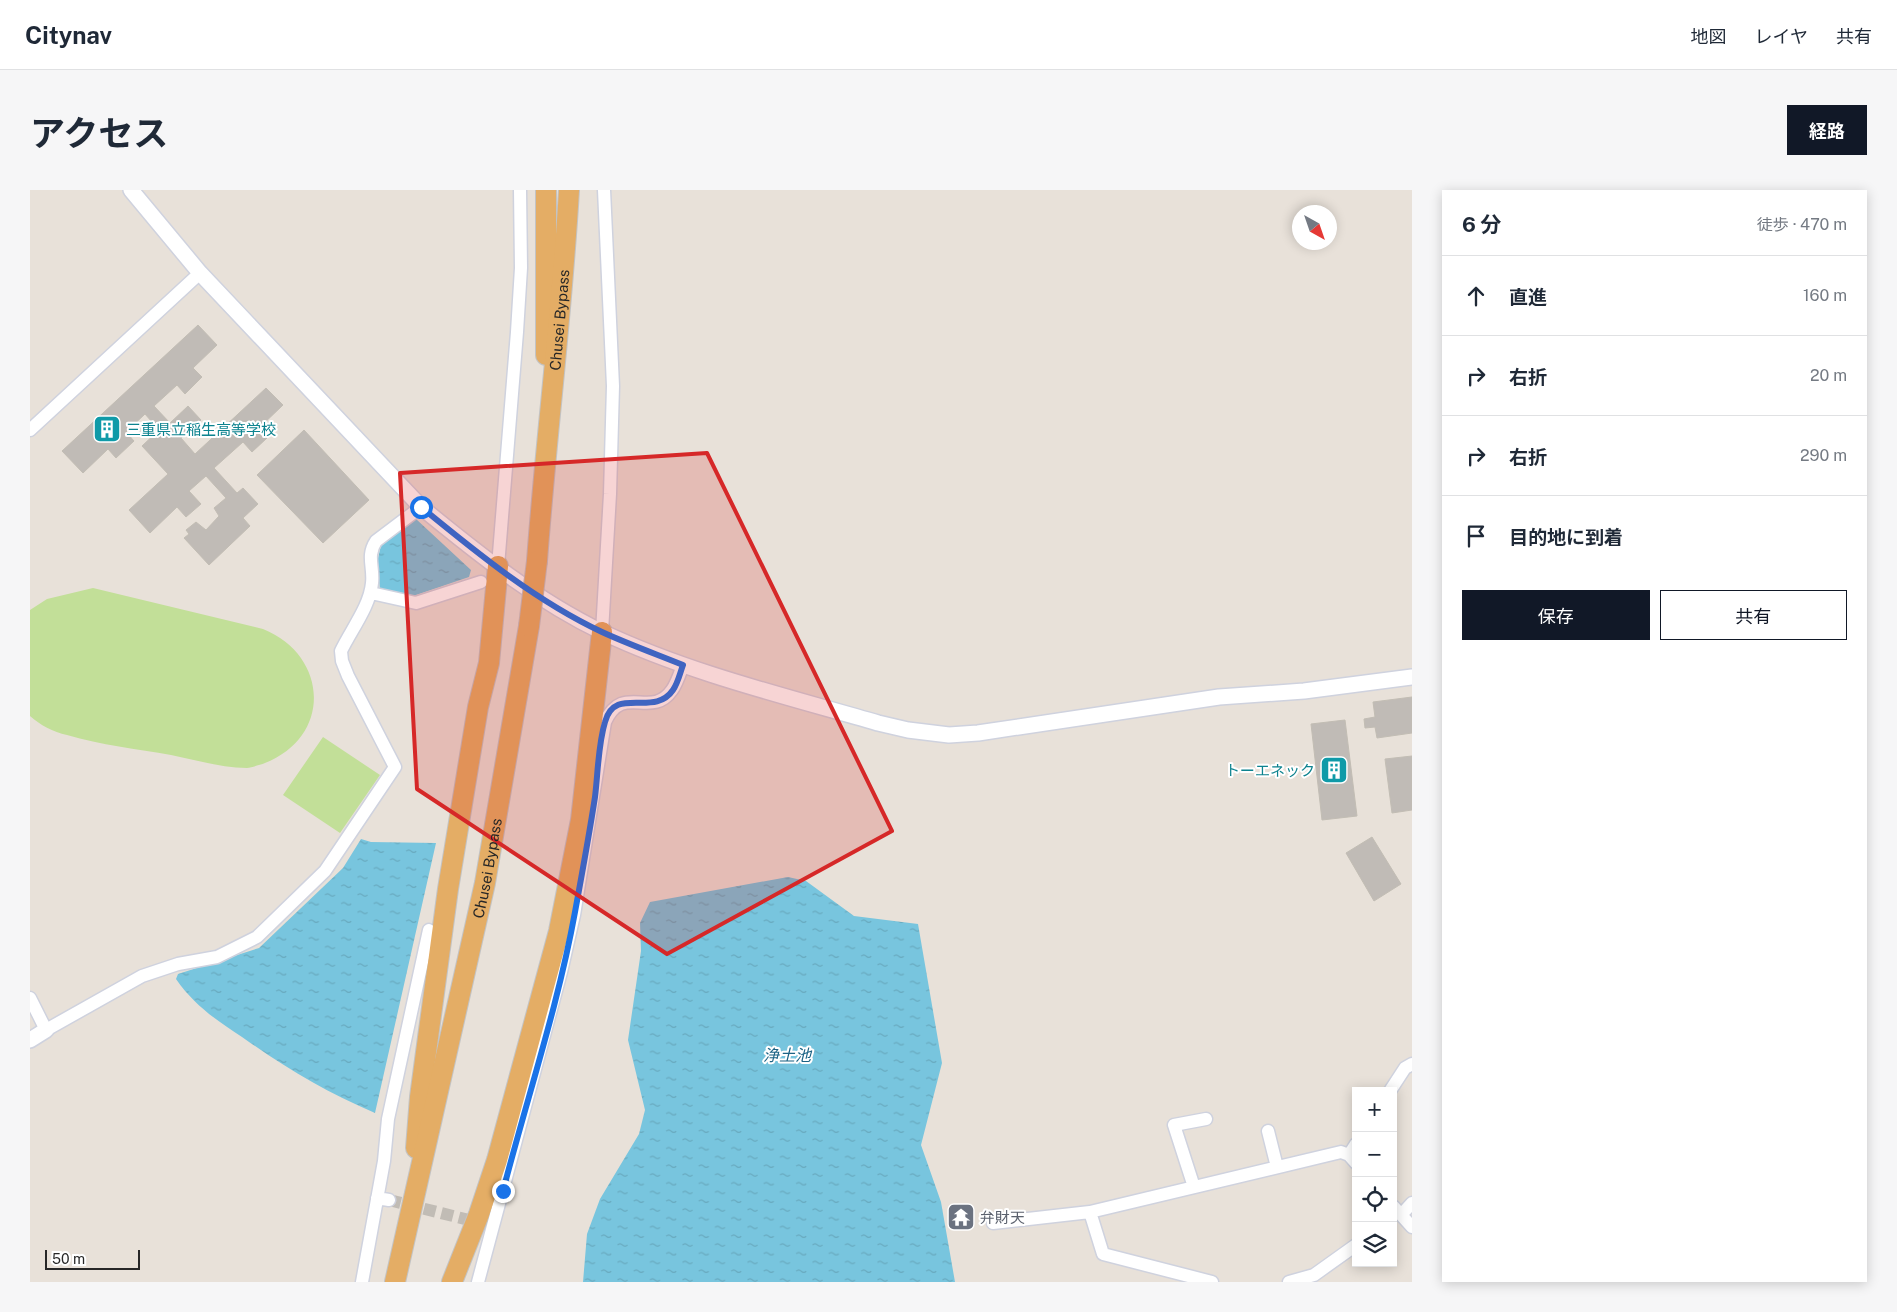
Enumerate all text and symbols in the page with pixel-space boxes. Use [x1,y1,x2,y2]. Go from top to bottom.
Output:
text: Citynav [25,21,112,49]
text: 地図 [1691,26,1727,47]
text: レイヤ [1755,26,1808,47]
text: 共有 [1836,26,1872,47]
button: 経路 [1787,105,1867,155]
text: アクセス [30,113,168,154]
north arrow [1292,205,1337,250]
text: 6 分 [1462,212,1502,237]
text: 徒歩 · 470 m [1757,215,1847,234]
street label: Chusei Bypass [546,269,572,371]
icon: ahead [1462,282,1490,310]
text: 直進 [1509,286,1547,308]
text: 160 m [1803,286,1847,305]
icon: right [1462,362,1490,390]
text: 右折 [1509,366,1547,388]
text: 20 m [1810,366,1847,385]
building icon: 三重県立稲生高等学校 [92,414,122,444]
place label: 三重県立稲生高等学校 [126,421,276,438]
icon: right [1462,442,1490,470]
text: 右折 [1509,446,1547,468]
text: 290 m [1800,446,1847,465]
route start [410,496,433,519]
icon: arrive [1462,522,1490,550]
text: 目的地に到着 [1509,526,1623,548]
button: 保存 [1462,590,1650,640]
button: 共有 [1660,590,1847,640]
building icon: トーエネック [1319,755,1349,785]
place label: トーエネック [1225,762,1315,779]
street label: Chusei Bypass [469,817,504,920]
water label: 浄土池 [763,1046,813,1065]
map controls [1352,1087,1397,1267]
button: + [1352,1087,1397,1132]
button: − [1352,1132,1397,1177]
button: locate [1352,1177,1397,1222]
route end [492,1180,515,1203]
temple icon: 弁財天 [946,1202,976,1232]
place label: 弁財天 [980,1209,1025,1226]
button: layers [1352,1222,1397,1267]
scale bar [45,1247,140,1270]
text: 50 m [52,1251,85,1267]

